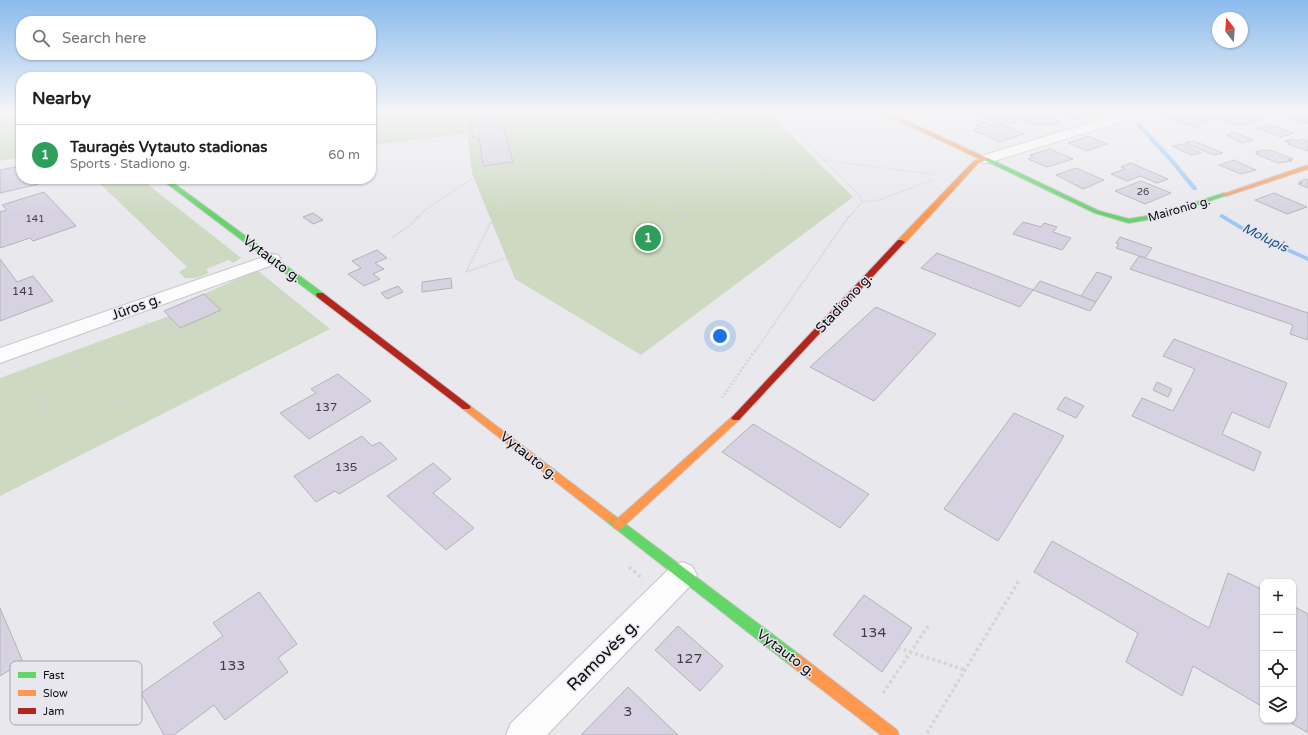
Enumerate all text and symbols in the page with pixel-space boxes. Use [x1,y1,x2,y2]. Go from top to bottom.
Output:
north arrow [1212,12,1248,48]
search box [16,16,376,60]
icon: search [30,27,52,49]
text: Search here [62,29,146,47]
text: Nearby [32,88,91,109]
text: Tauragės Vytauto stadionas [70,138,267,156]
text: 1 [41,147,49,163]
text: 60 m [328,147,360,163]
text: Sports · Stadiono g. [70,156,190,172]
house number: 26 [1137,186,1149,198]
street label: Maironio g. [1146,193,1212,225]
house number: 141 [26,213,44,225]
water label: Molupis [1239,220,1291,256]
pin: 1 [635,223,661,253]
street label: Vytauto g. [239,232,305,286]
street label: Stadiono g. [812,270,876,336]
house number: 141 [12,284,34,298]
street label: Jūros g. [109,290,163,324]
your location [710,326,730,346]
house number: 137 [315,400,337,414]
street label: Vytauto g. [497,428,561,484]
house number: 135 [335,460,357,474]
map controls [1260,579,1296,723]
button: + [1260,579,1296,615]
street label: Ramovės g. [562,614,644,696]
button: − [1260,615,1296,651]
house number: 134 [860,624,886,641]
street label: Vytauto g. [753,626,819,680]
house number: 127 [676,650,702,667]
button: locate [1260,651,1296,687]
house number: 133 [219,657,245,674]
legend [10,661,142,725]
text: Fast [43,669,64,682]
text: Slow [43,687,68,700]
button: layers [1260,687,1296,723]
house number: 3 [624,703,632,720]
text: Jam [43,705,64,718]

